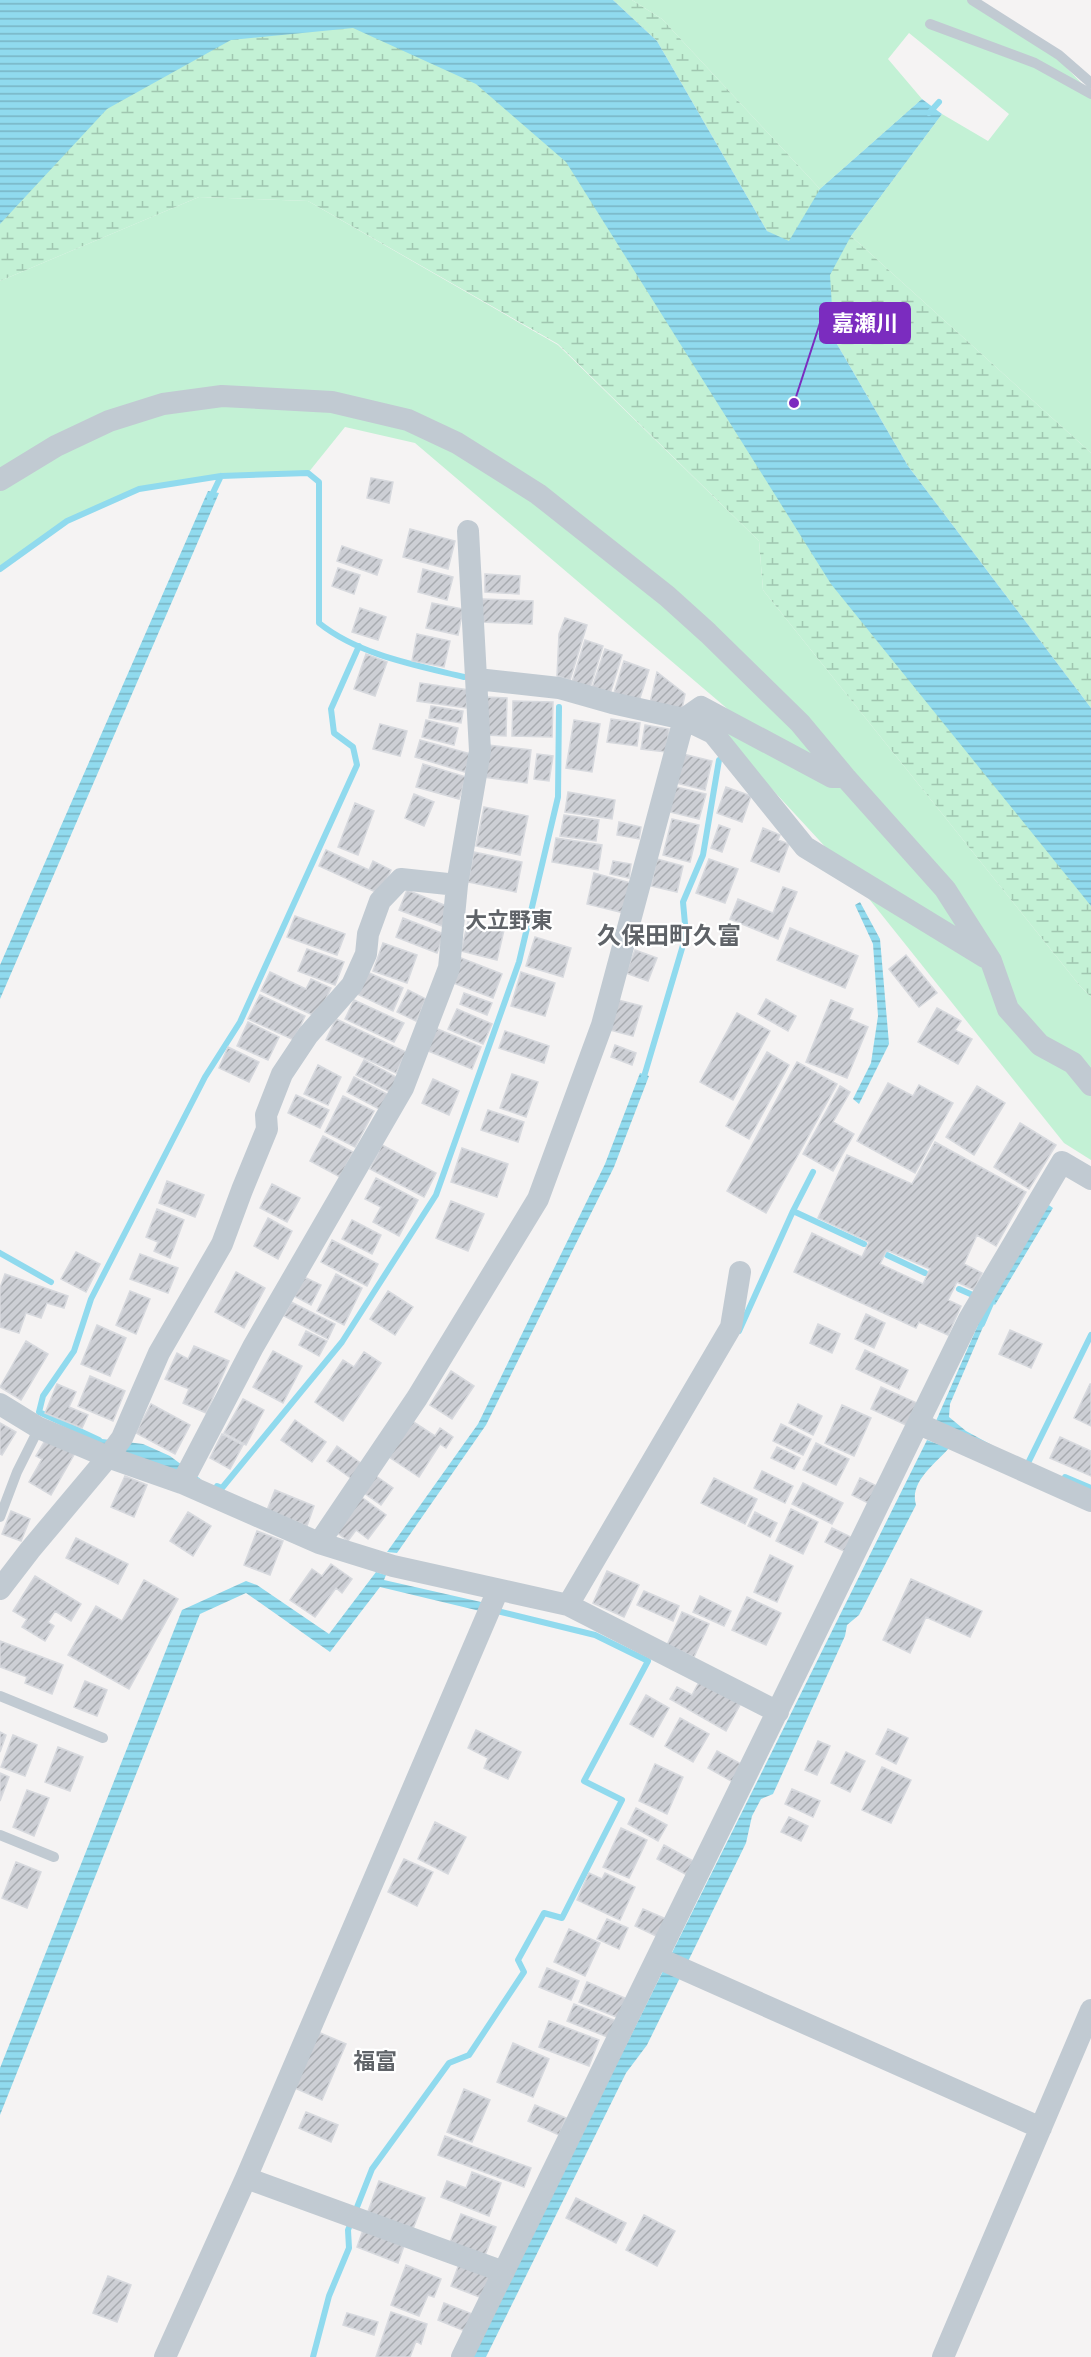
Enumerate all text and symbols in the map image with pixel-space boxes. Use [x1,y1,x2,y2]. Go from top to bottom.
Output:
callout: 嘉瀬川 [820,303,910,343]
text: 嘉瀬川 [832,309,898,339]
district label: 大立野東 [465,906,553,936]
district label: 久保田町久富 [597,920,741,952]
district label: 福富 [353,2047,397,2077]

